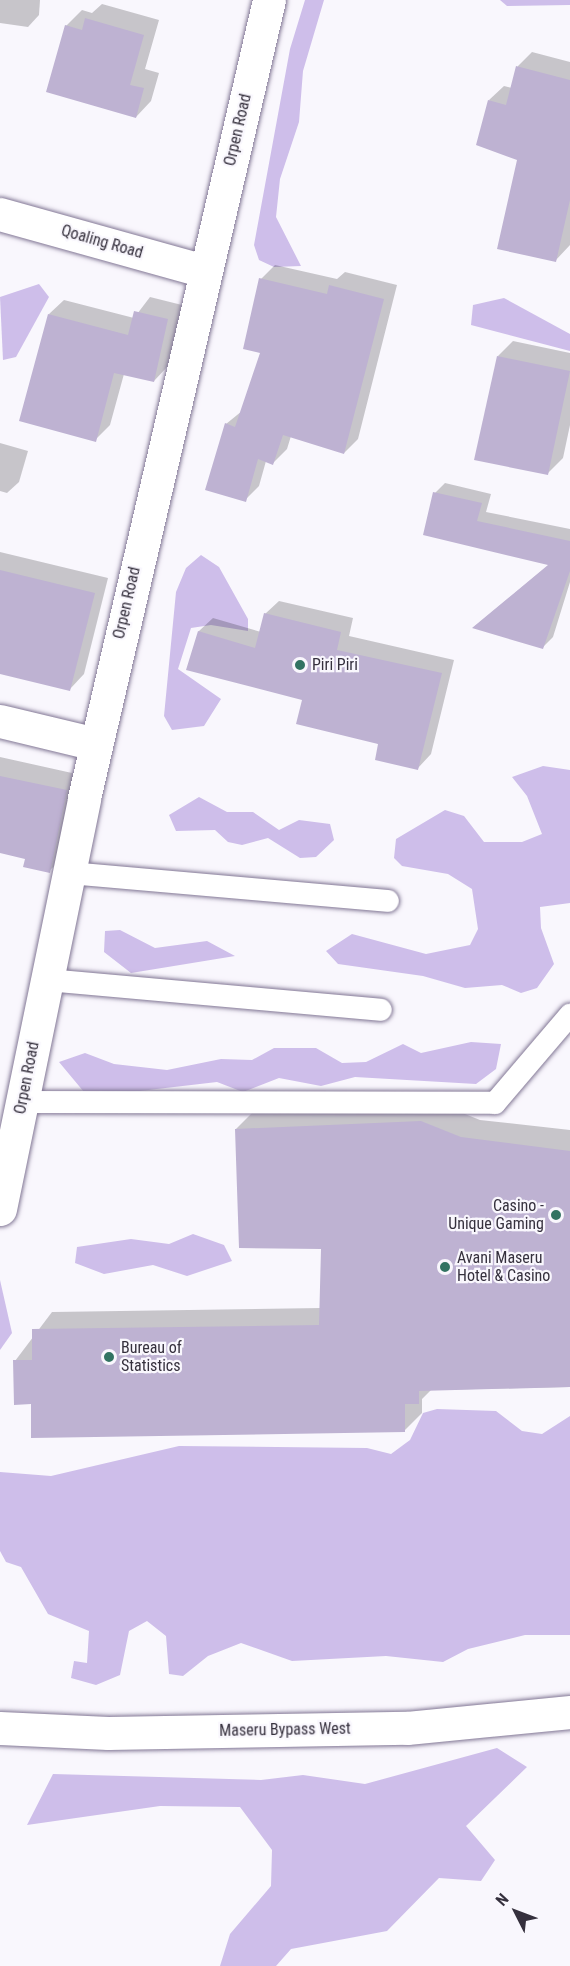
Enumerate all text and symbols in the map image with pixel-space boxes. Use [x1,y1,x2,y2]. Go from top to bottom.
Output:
street label: Orpen Road [220,92,256,168]
street label: Qoaling Road [59,221,145,263]
street label: Orpen Road [109,565,145,641]
place label: Piri Piri [312,655,358,675]
marker: Piri Piri [293,658,307,672]
street label: Orpen Road [11,1040,43,1116]
place label: Casino - Unique Gaming [448,1196,544,1234]
marker: Casino - Unique Gaming [549,1208,563,1222]
place label: Avani Maseru Hotel & Casino [457,1248,550,1286]
marker: Avani Maseru Hotel & Casino [438,1260,452,1274]
place label: Bureau of Statistics [121,1338,182,1376]
marker: Bureau of Statistics [102,1350,116,1364]
street label: Maseru Bypass West [219,1719,351,1741]
north arrow [486,1882,546,1942]
text: N [492,1890,513,1910]

